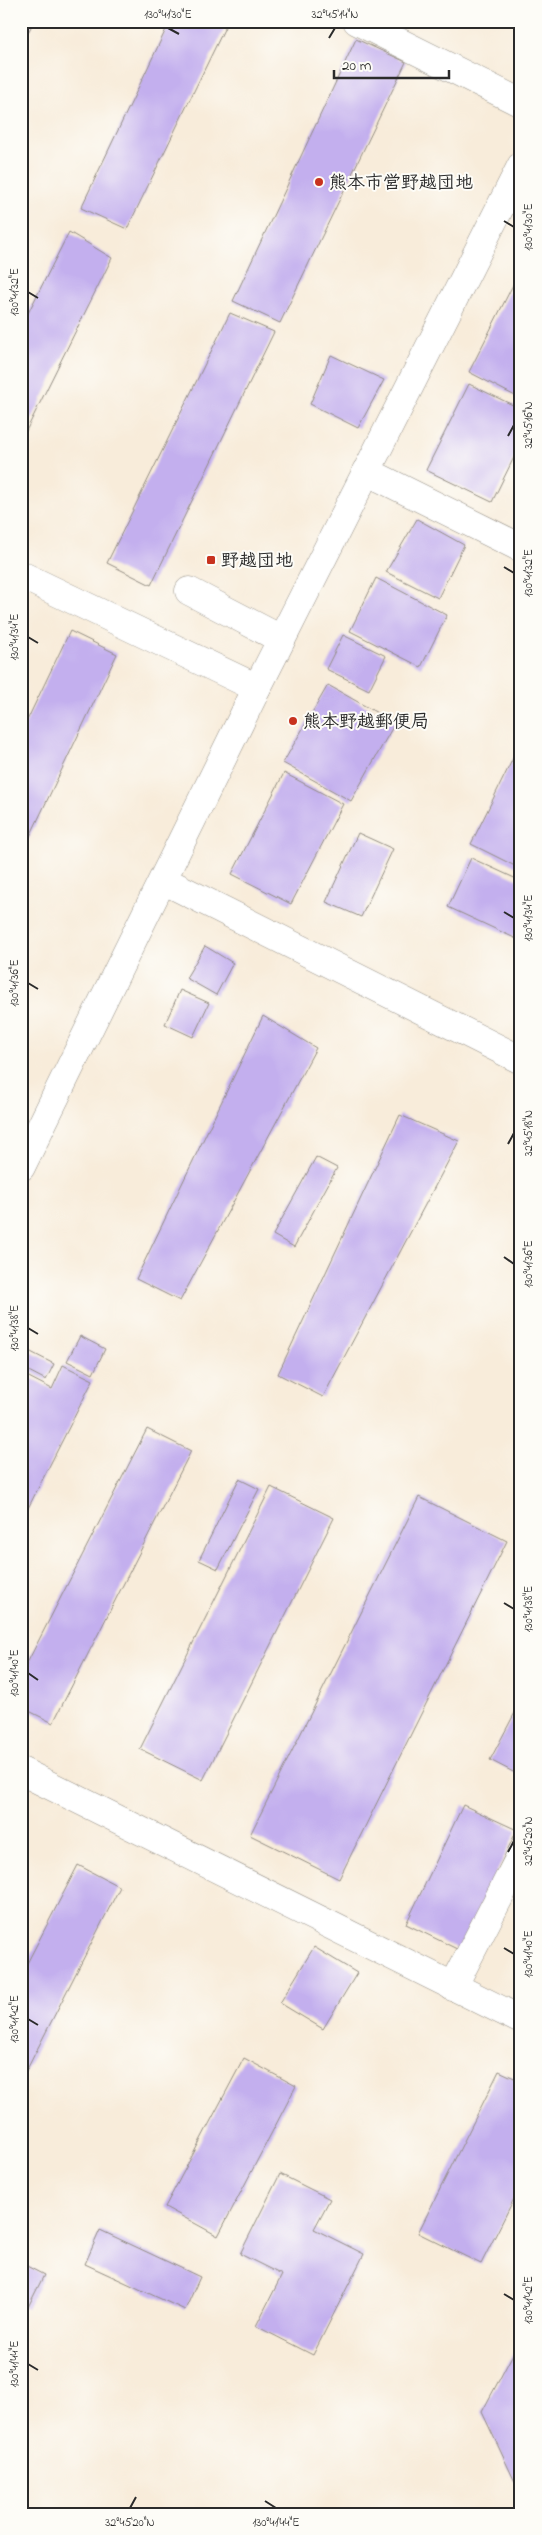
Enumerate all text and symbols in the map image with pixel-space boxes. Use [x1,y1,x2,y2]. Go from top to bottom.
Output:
text: 130°41'30"E [144,6,192,24]
text: 32°45'14"N [312,6,358,24]
scale bar [334,48,450,80]
text: 20 m [342,55,372,77]
place label: 熊本市営野越団地 [329,171,473,197]
marker: 熊本市営野越団地 [313,176,325,188]
text: 130°41'30"E [520,203,538,251]
text: 130°41'32"E [6,268,24,316]
text: 32°45'16"N [520,401,538,449]
place label: 野越団地 [221,549,293,575]
text: 130°41'32"E [520,549,538,597]
marker: 野越団地 [205,554,217,566]
text: 130°41'34"E [6,613,24,661]
place label: 熊本野越郵便局 [303,710,429,736]
marker: 熊本野越郵便局 [287,715,299,727]
text: 130°41'34"E [520,894,538,942]
text: 130°41'36"E [6,959,24,1007]
text: 32°45'18"N [520,1110,538,1156]
text: 130°41'36"E [520,1240,538,1288]
text: 130°41'38"E [6,1305,24,1351]
text: 130°41'38"E [520,1586,538,1632]
text: 130°41'40"E [6,1649,24,1697]
text: 32°45'20"N [520,1816,538,1866]
text: 130°41'40"E [520,1930,538,1978]
text: 130°41'42"E [6,1995,24,2043]
text: 130°41'42"E [520,2276,538,2324]
text: 130°41'44"E [6,2340,24,2388]
text: 32°45'20"N [105,2514,155,2532]
text: 130°41'44"E [252,2514,300,2532]

